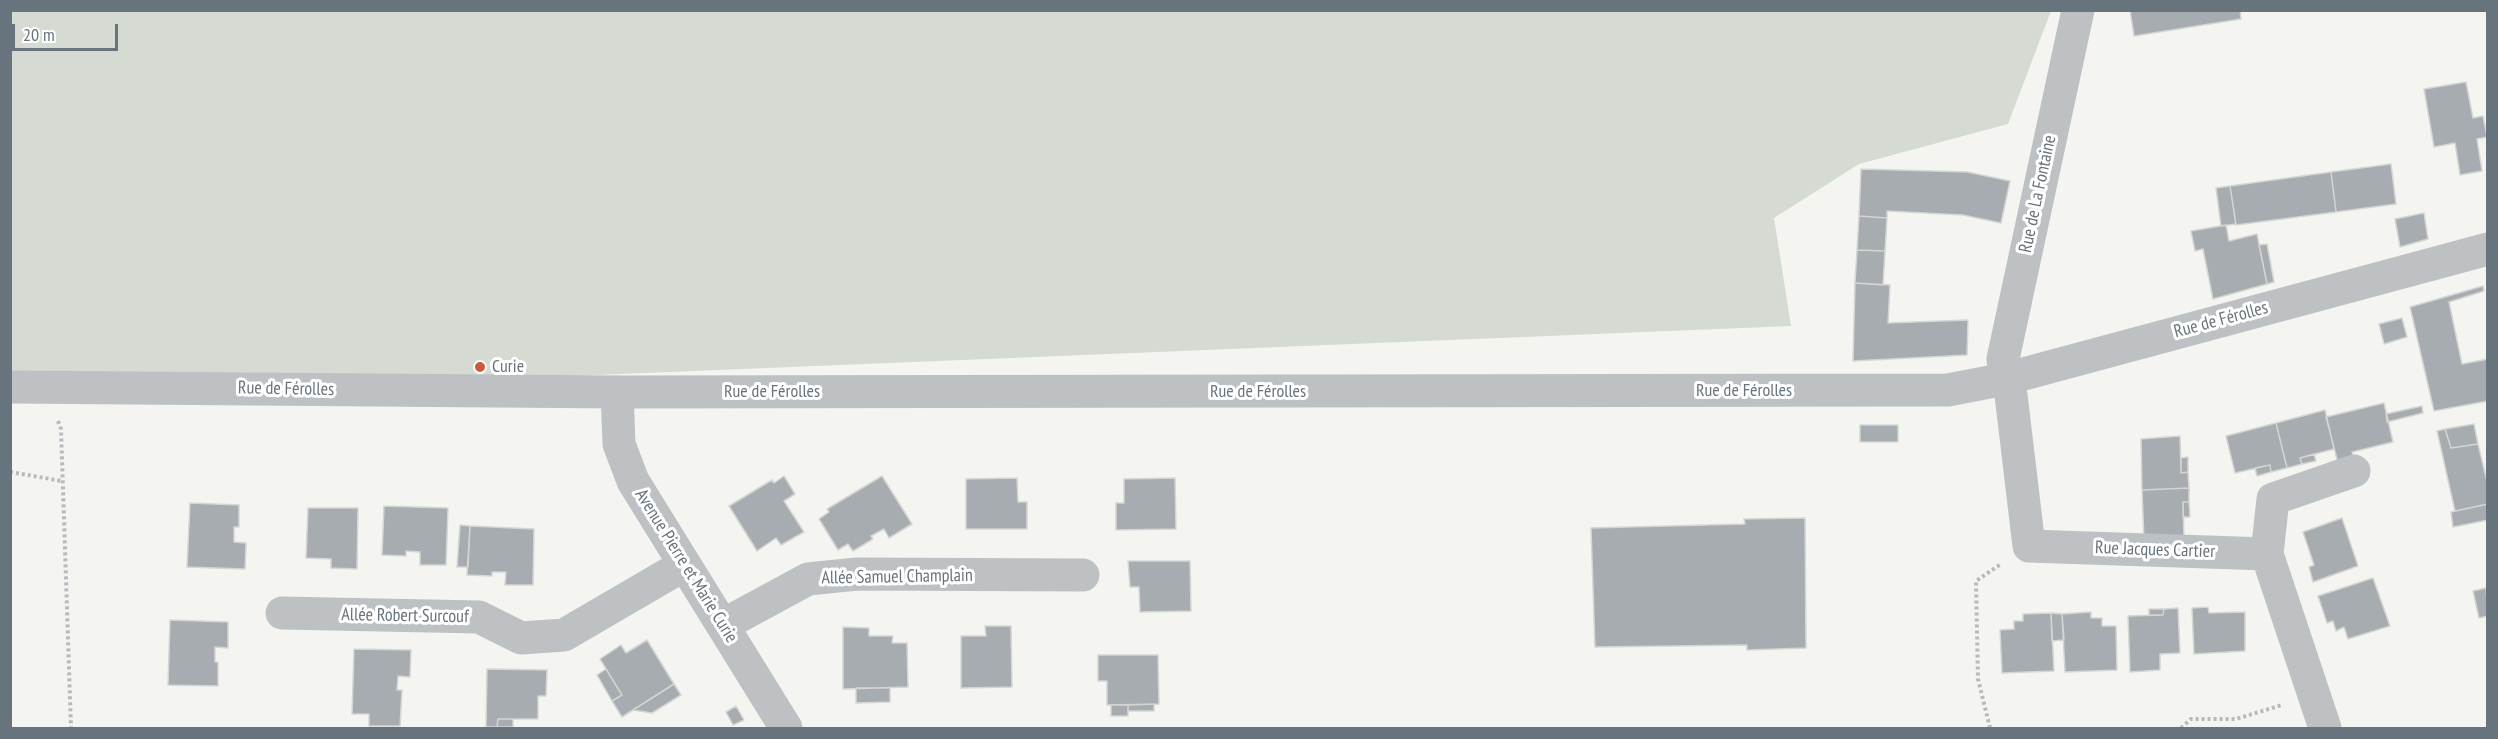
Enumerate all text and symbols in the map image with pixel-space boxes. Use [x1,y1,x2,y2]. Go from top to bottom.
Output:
scale bar [15,12,122,50]
text: 20 m [23,23,55,46]
street label: Rue de La Fontaine [2015,133,2061,255]
street label: Rue de Férolles [2172,297,2270,343]
place label: Curie [492,356,524,378]
marker: Curie [473,360,487,374]
street label: Rue de Férolles [238,377,334,401]
street label: Rue de Férolles [1696,380,1792,402]
street label: Rue de Férolles [724,381,820,403]
street label: Rue de Férolles [1210,381,1306,403]
street label: Avenue Pierre et Marie Curie [630,485,742,647]
street label: Rue Jacques Cartier [2095,537,2215,563]
street label: Allée Samuel Champlain [821,565,973,589]
street label: Allée Robert Surcouf [341,604,469,628]

